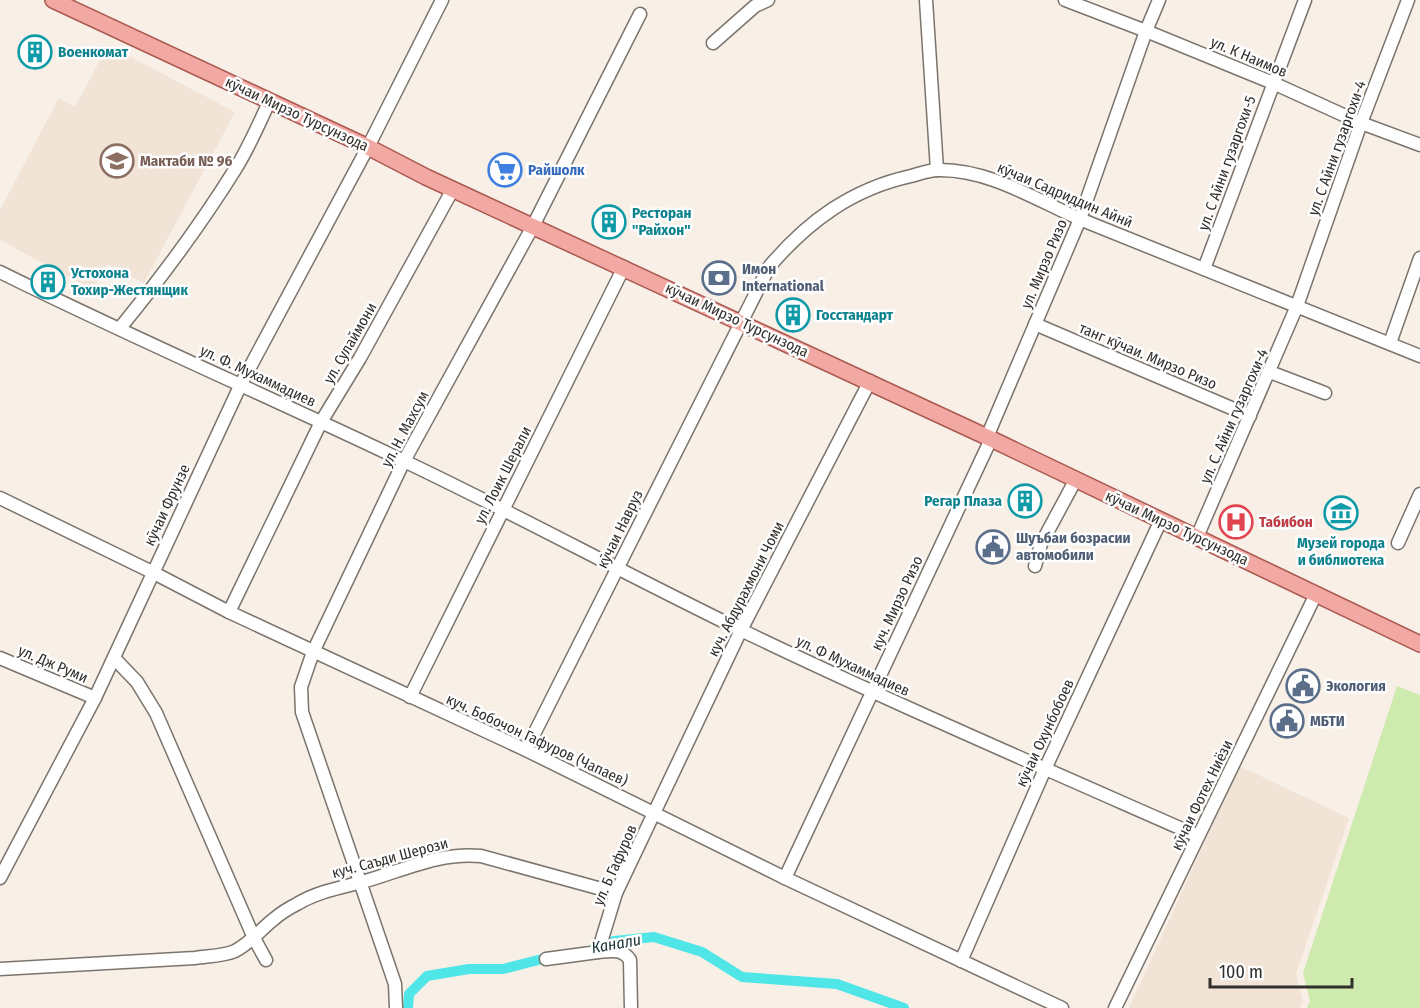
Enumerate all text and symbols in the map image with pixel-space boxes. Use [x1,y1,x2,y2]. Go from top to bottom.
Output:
street label: ул. К Наимов [1208,33,1290,81]
building icon: Военкомат [17,34,53,70]
place label: Военкомат [58,43,129,61]
street label: кӯчаи Мирзо Турсунзода [223,73,371,155]
street label: ул. С Айни гузаргохи-4 [1304,78,1370,218]
street label: ул. С Айни гузаргохи-5 [1194,93,1260,233]
school or university icon: Мактаби № 96 [99,143,135,179]
place label: Мактаби № 96 [140,152,232,170]
supermarket icon: Райшолк [487,152,523,188]
street label: кӯчаи Садриддин Айнӣ [995,158,1135,232]
place label: Райшолк [528,161,585,179]
building icon: Ресторан "Райхон" [591,204,627,240]
place label: Ресторан "Райхон" [632,204,691,239]
street label: ул. Мирзо Ризо [1017,216,1071,311]
bank icon: Имон International [701,260,737,296]
place label: Имон International [742,260,825,295]
building icon: Устохона Тохир-Жестянщик [30,264,66,300]
place label: Устохона Тохир-Жестянщик [70,264,188,299]
street label: кӯчаи Мирзо Турсунзода [663,279,811,361]
building icon: Госстандарт [775,297,811,333]
street label: ул. Сулаймони [320,299,380,387]
place label: Госстандарт [816,306,893,324]
street label: танг кӯчаи. Мирзо Ризо [1076,319,1220,393]
street label: ул. Ф. Мухаммадиев [197,341,319,411]
street label: ул. С. Айни гузаргохи-4 [1196,346,1272,486]
street label: ул. Н. Махсум [377,388,433,470]
street label: ул. Лоик Шерали [471,423,535,527]
street label: кӯчаи Фрунзе [140,461,194,549]
building icon: Регар Плаза [1007,483,1043,519]
street label: кӯчаи Навруз [593,487,647,571]
street label: кӯчаи Мирзо Турсунзода [1103,487,1251,569]
place label: Регар Плаза [924,492,1003,510]
museum icon: Музей города и библиотека [1323,495,1359,531]
hospital icon: Табибон [1218,504,1254,540]
place label: Табибон [1259,513,1313,531]
street label: куч. Абдурахмони Чоми [704,518,788,660]
public building icon: Шуъбаи бозрасии автомобили [975,529,1011,565]
place label: Шуъбаи бозрасии автомобили [1016,529,1131,564]
place label: Музей города и библиотека [1297,534,1385,569]
street label: куч. Мирзо Ризо [867,553,927,653]
street label: ул. Ф Мухаммадиев [794,632,912,700]
street label: ул. Дж Руми [15,641,91,687]
public building icon: Экология [1285,668,1321,704]
street label: кӯчаи Охунбобоев [1012,676,1078,790]
place label: Экология [1326,677,1386,695]
street label: куч. Бобочон Гафуров (Чапаев) [443,690,631,790]
public building icon: МБТИ [1269,703,1305,739]
place label: МБТИ [1310,712,1345,730]
street label: кӯчаи Фотех Ниёзи [1167,737,1237,853]
street label: ул. Б Гафуров [589,822,641,908]
street label: куч. Саъди Шерози [330,834,450,882]
water label: Канали [590,930,642,957]
scale bar [1210,951,1352,989]
text: 100 m [1219,961,1263,983]

